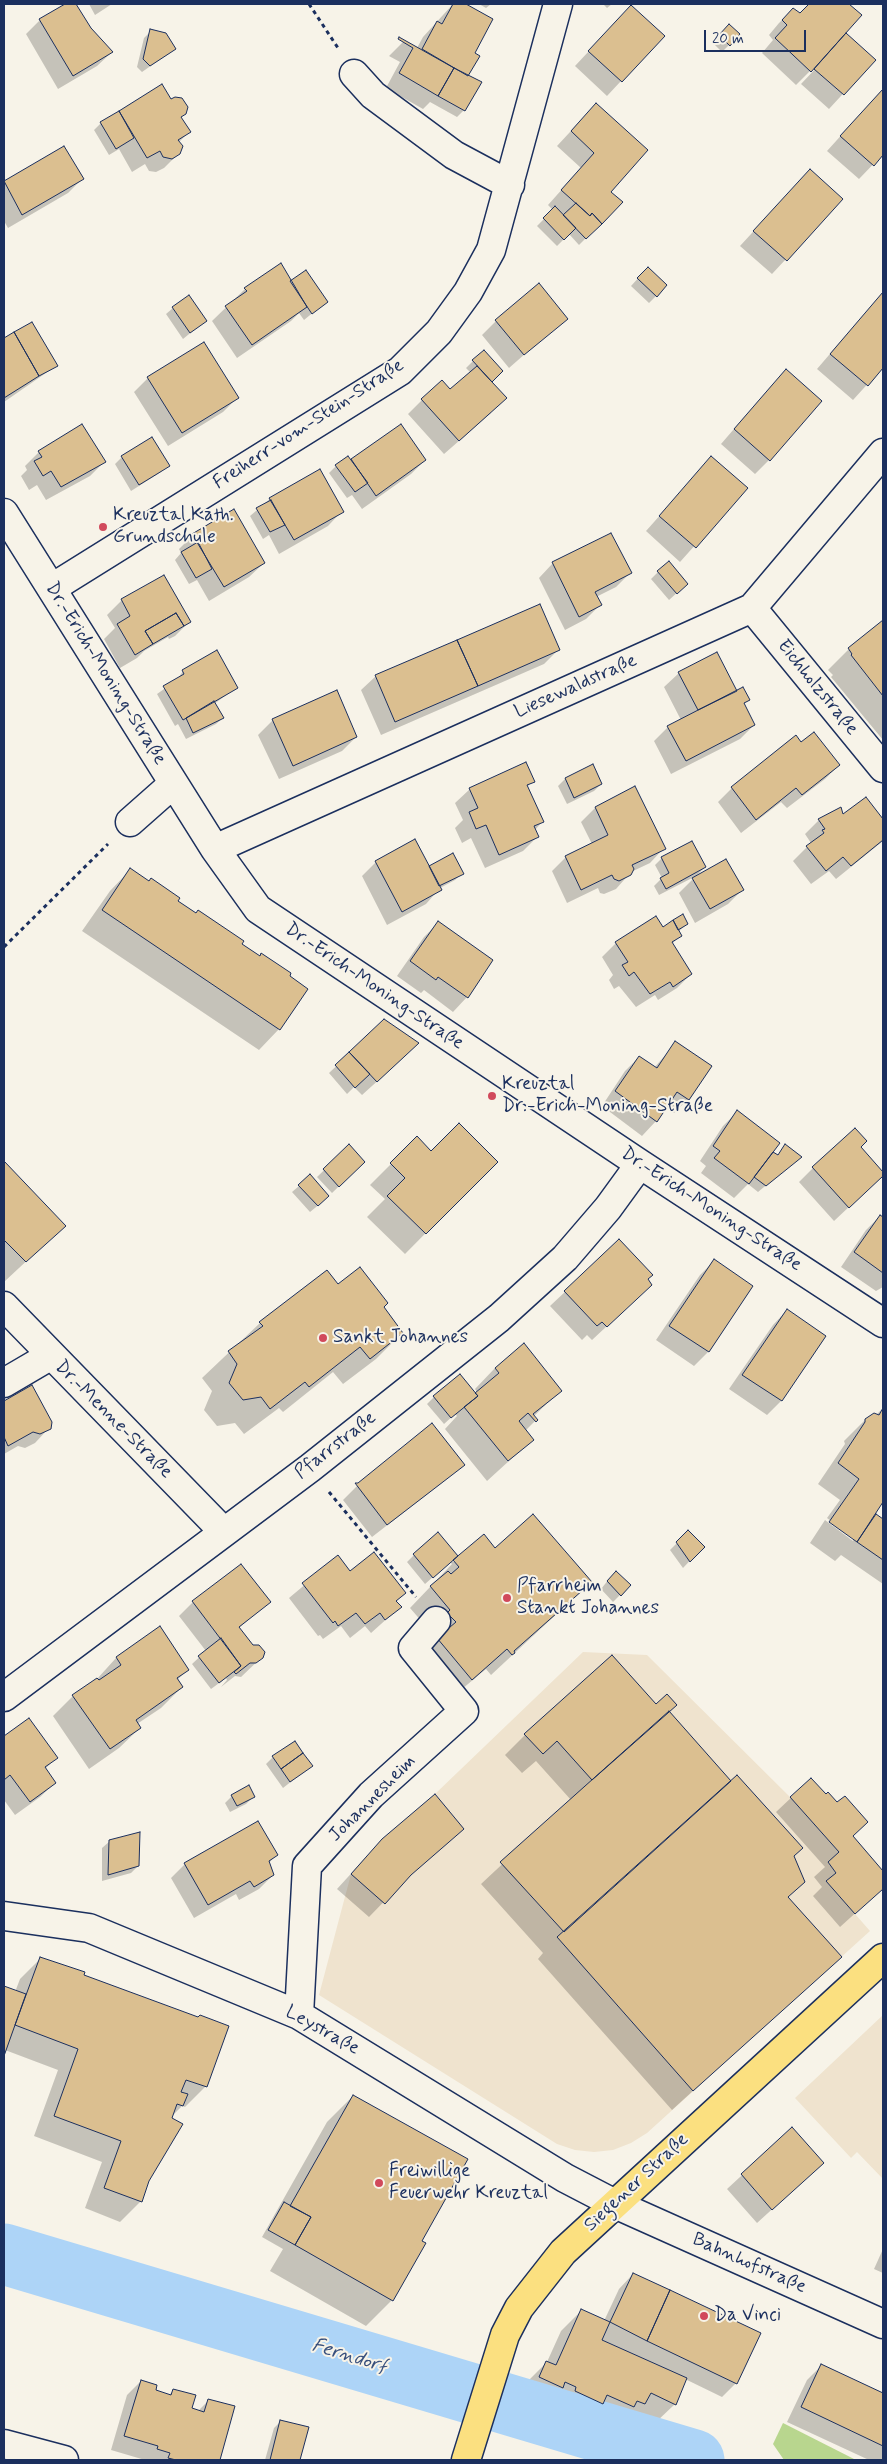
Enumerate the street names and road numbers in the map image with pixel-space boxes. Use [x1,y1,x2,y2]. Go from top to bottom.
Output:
street label: Freiherr-vom-Stein-Straße [209,355,409,495]
street label: Dr.-Erich-Moning-Straße [39,578,171,770]
street label: Eichholzstraße [771,636,863,740]
street label: Liesewaldstraße [511,650,641,724]
street label: Dr.-Erich-Moning-Straße [280,919,468,1055]
street label: Dr.-Erich-Moning-Straße [616,1143,806,1277]
street label: Dr.-Menne-Straße [49,1356,177,1484]
street label: Pfarrstraße [291,1407,381,1485]
street label: Johannesheim [325,1751,421,1847]
street label: Leystraße [281,2001,363,2061]
street label: Siegener Straße [580,2129,694,2237]
street label: Bahnhofstraße [689,2229,809,2299]

